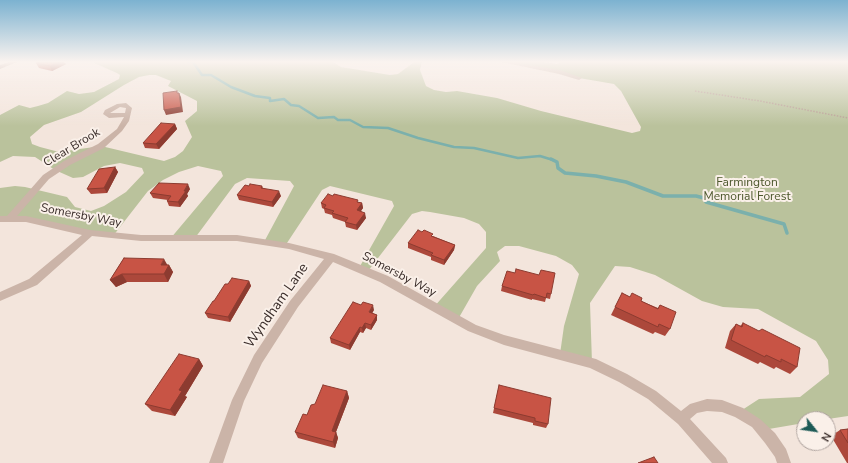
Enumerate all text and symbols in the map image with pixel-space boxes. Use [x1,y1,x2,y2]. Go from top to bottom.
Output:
street label: Clear Brook [41,126,103,170]
park label: Farmington Memorial Forest [703,176,791,204]
street label: Somersby Way [39,201,123,231]
street label: Somersby Way [359,249,439,301]
street label: Wyndham Lane [242,260,312,352]
north arrow [796,411,836,451]
text: N [817,429,835,444]

